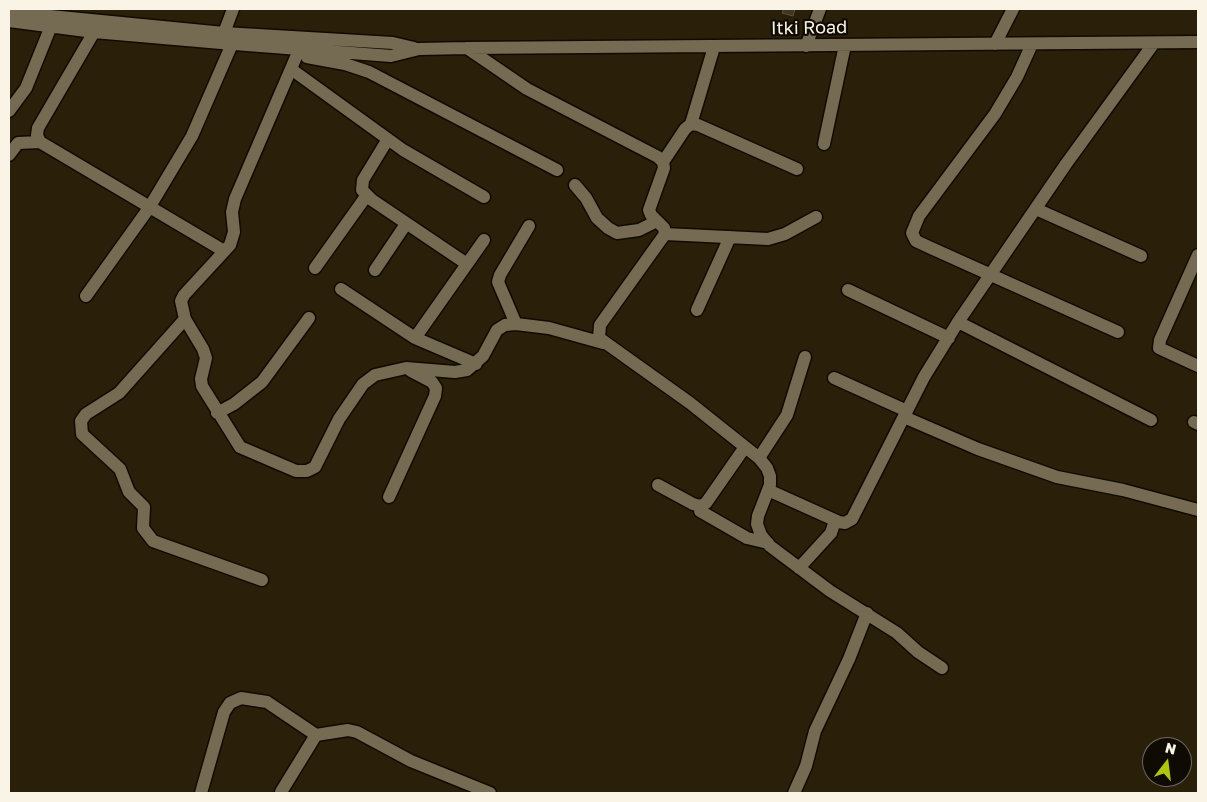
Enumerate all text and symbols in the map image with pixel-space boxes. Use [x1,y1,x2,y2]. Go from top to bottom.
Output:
street label: Itki Road [771,17,847,39]
north arrow [1142,737,1192,787]
text: N [1163,738,1178,758]

